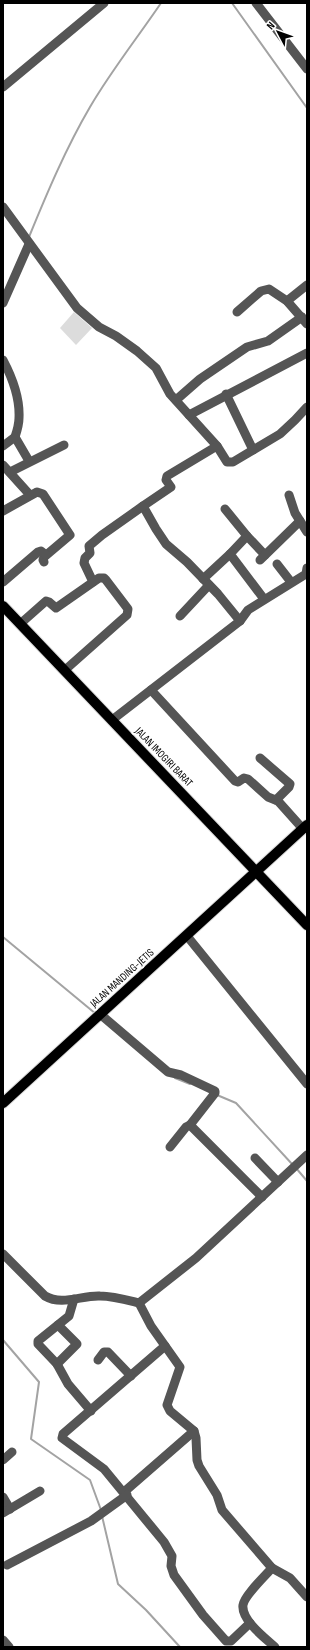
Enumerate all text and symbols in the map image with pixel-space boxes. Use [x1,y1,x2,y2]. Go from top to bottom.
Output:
north arrow [258,12,298,52]
text: N [264,19,278,32]
street label: JALAN IMOGIRI BARAT [132,724,196,790]
street label: JALAN MANDING-JETIS [87,946,157,1011]

